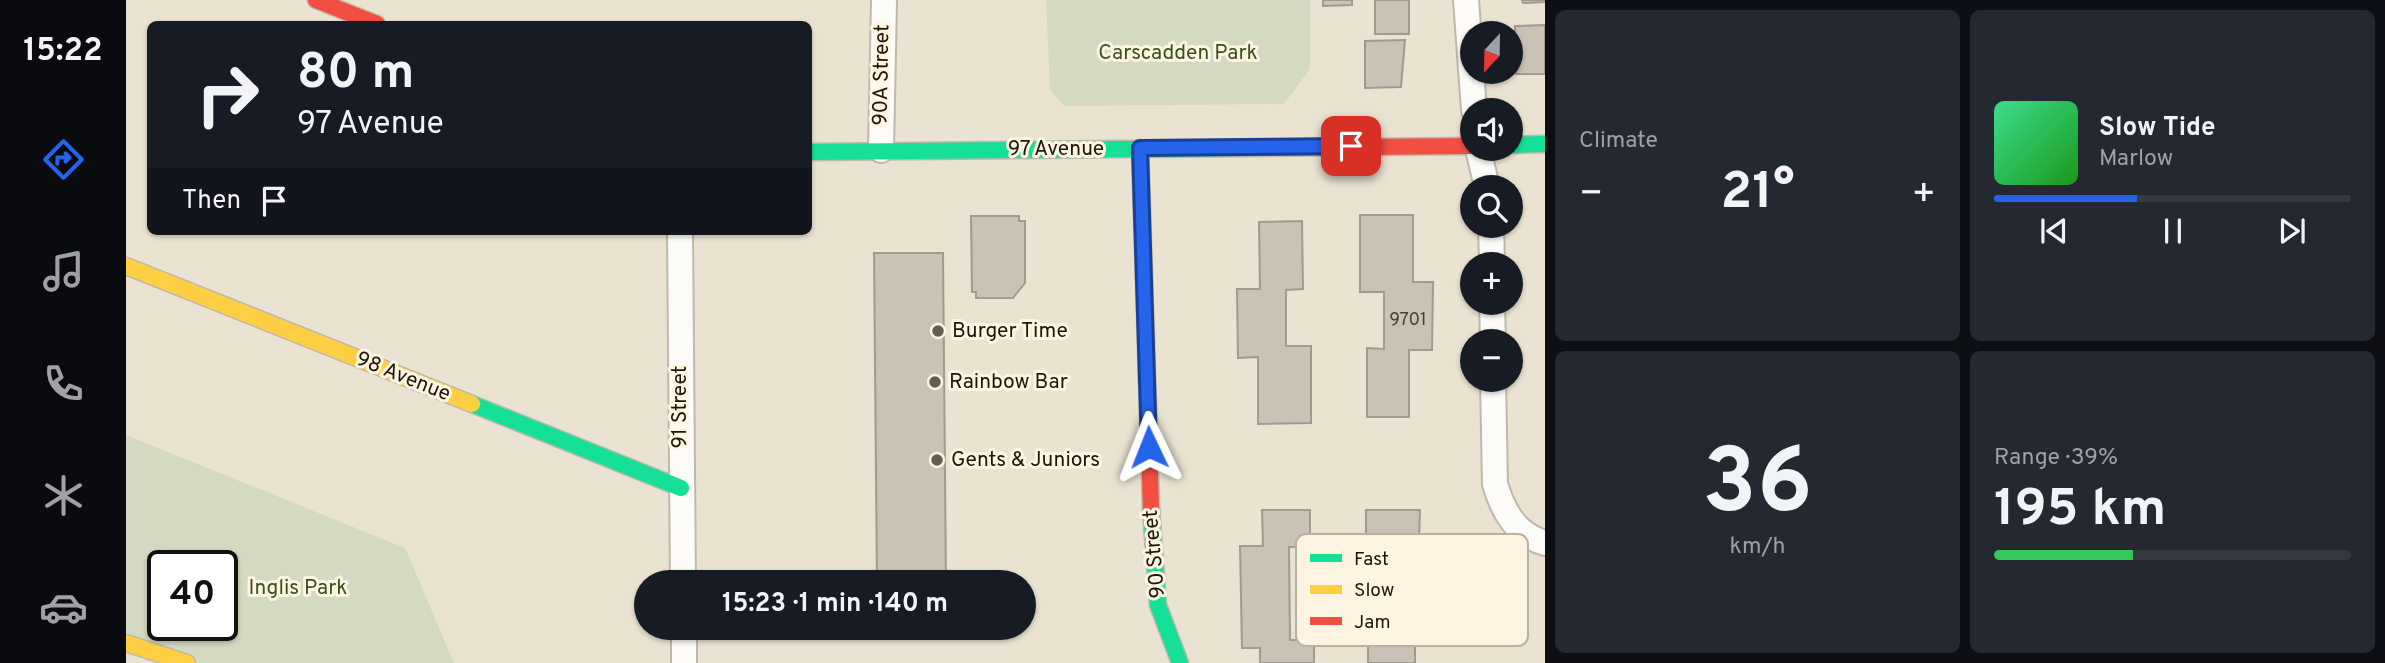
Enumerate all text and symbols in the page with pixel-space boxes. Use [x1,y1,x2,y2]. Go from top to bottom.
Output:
north arrow [1460,21,1522,84]
map controls [1460,21,1523,392]
street label: 90A Street [868,24,896,126]
text: 15:22 [23,32,103,72]
park label: Carscadden Park [1098,40,1258,67]
text: 80 m [297,44,414,106]
icon: right [182,49,273,140]
button: sound [1460,98,1523,161]
text: 97 Avenue [297,105,444,145]
text: Slow Tide [2099,112,2216,145]
pin [1321,116,1381,176]
icon: arrive [1332,127,1370,165]
text: Climate [1579,127,1658,156]
icon: directions [39,135,88,184]
street label: 97 Avenue [1008,136,1104,163]
text: Marlow [2099,145,2173,174]
text: 21° [1720,161,1795,227]
text: − [1579,171,1604,220]
text: + [1911,171,1936,220]
button: search [1460,175,1523,238]
icon: arrive [255,182,293,220]
text: Then [182,185,241,218]
icon: previous [2035,212,2073,250]
icon: pause [2154,212,2192,250]
icon: next [2273,212,2311,250]
icon: music [39,247,88,296]
button: + [1460,252,1523,315]
house number: 9701 [1389,309,1427,332]
place label: Burger Time [952,318,1068,345]
marker: Burger Time [930,323,946,339]
button: − [1460,329,1523,392]
street label: 98 Avenue [352,346,454,408]
icon: phone [39,359,88,408]
street label: 91 Street [667,365,694,449]
place label: Rainbow Bar [949,369,1068,396]
marker: Rainbow Bar [927,374,943,390]
position arrow [1112,410,1186,484]
text: 36 [1702,430,1813,545]
text: Range · 39% [1994,444,2118,473]
place label: Gents & Juniors [951,447,1100,474]
marker: Gents & Juniors [929,452,945,468]
icon: climate [39,471,88,520]
text: 195 km [1994,478,2166,544]
street label: 90 Street [1138,509,1172,599]
text: km/h [1730,533,1785,562]
legend [1296,534,1528,646]
text: Fast [1354,548,1389,572]
speed limit sign: 40 [147,550,238,641]
park label: Inglis Park [249,575,347,602]
text: Slow [1354,579,1394,603]
icon: car [39,583,88,632]
text: 15:23 · 1 min · 140 m [722,588,948,621]
text: Jam [1354,611,1391,635]

